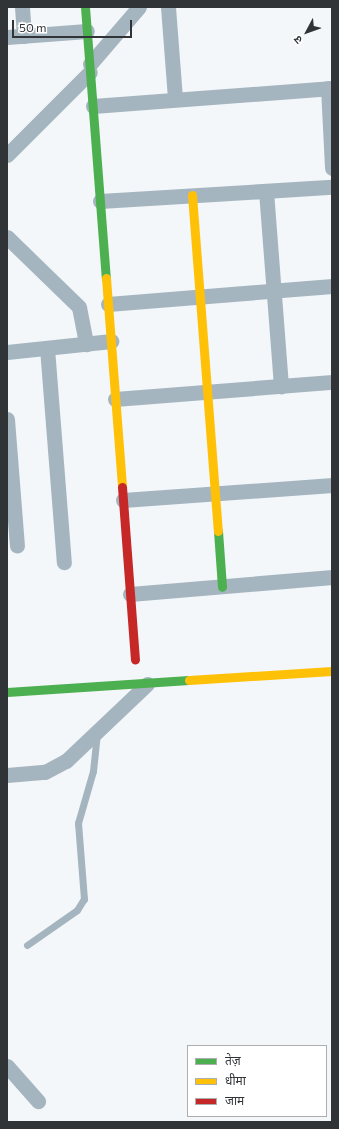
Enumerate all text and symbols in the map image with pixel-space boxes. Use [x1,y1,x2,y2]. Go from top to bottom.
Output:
scale bar [14,12,134,38]
north arrow [287,12,327,52]
text: 50 m [19,20,47,34]
text: उ [291,34,305,47]
legend [187,1045,327,1117]
text: तेज़ [225,1053,241,1067]
text: धीमा [225,1073,246,1087]
text: जाम [225,1093,244,1107]

